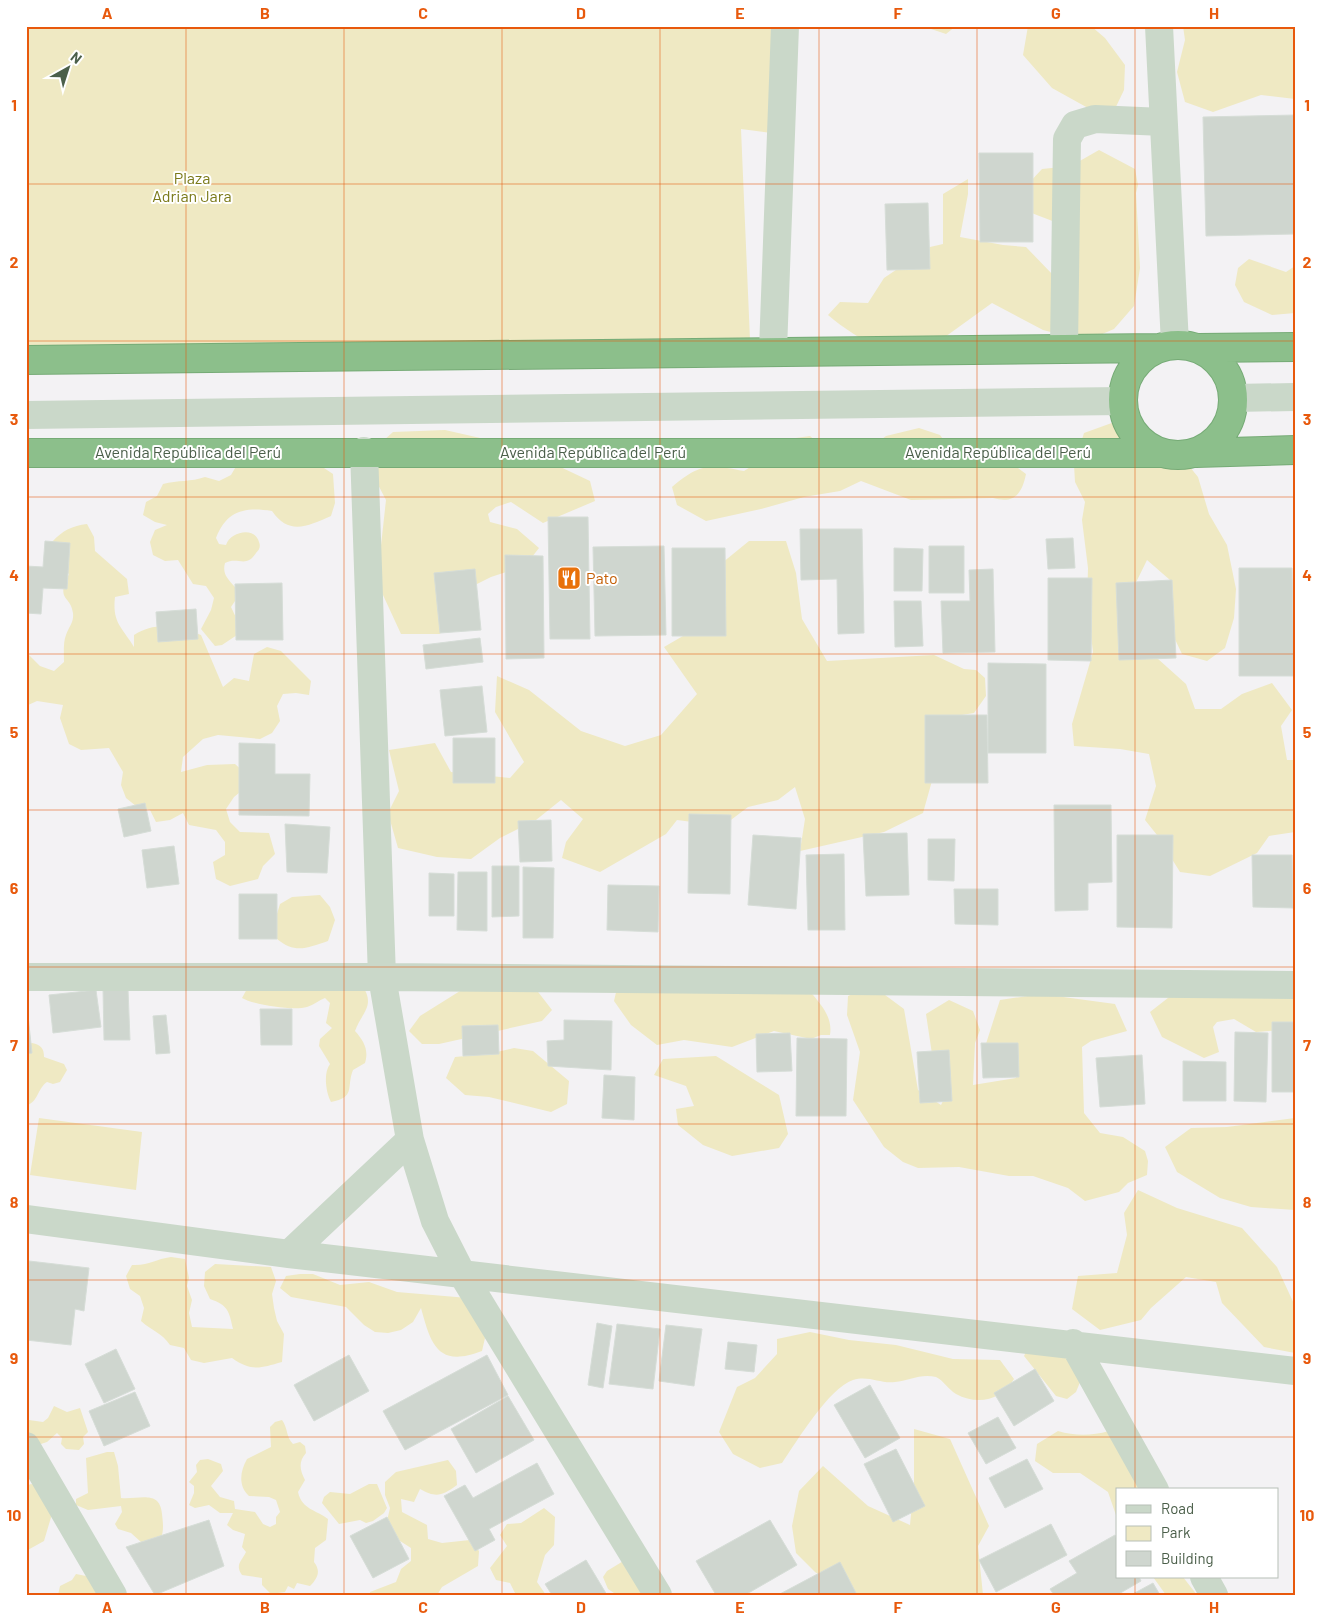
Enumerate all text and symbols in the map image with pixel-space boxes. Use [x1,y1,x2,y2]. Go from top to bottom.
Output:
text: A [102,3,113,22]
text: B [260,3,270,22]
text: C [418,3,428,22]
text: D [576,3,586,22]
text: E [735,3,745,22]
text: F [894,3,903,22]
text: G [1051,3,1061,22]
text: H [1209,3,1219,22]
north arrow [42,42,92,92]
text: N [68,48,85,67]
text: 1 [11,95,17,114]
text: 1 [1304,95,1310,114]
park label: Plaza Adrian Jara [152,168,232,205]
text: 2 [10,252,19,271]
text: 2 [1303,252,1312,271]
text: 3 [10,409,18,428]
text: 3 [1303,409,1311,428]
street label: Avenida República del Perú [95,442,281,461]
street label: Avenida República del Perú [500,442,686,461]
street label: Avenida República del Perú [905,442,1091,461]
text: 4 [9,565,19,584]
restaurant icon: Pato [556,565,582,591]
text: 4 [1302,565,1312,584]
place label: Pato [586,568,618,587]
text: 5 [10,722,19,741]
text: 5 [1303,722,1312,741]
text: 6 [10,878,19,897]
text: 6 [1303,878,1312,897]
text: 7 [10,1035,18,1054]
text: 7 [1303,1035,1311,1054]
text: 8 [10,1192,19,1211]
text: 8 [1303,1192,1312,1211]
text: 9 [10,1348,18,1367]
text: 9 [1303,1348,1311,1367]
legend [1116,1488,1278,1578]
text: Road [1161,1499,1194,1517]
text: 10 [7,1505,21,1524]
text: 10 [1300,1505,1314,1524]
text: Park [1161,1523,1191,1541]
text: Building [1161,1549,1214,1567]
text: A [102,1597,113,1616]
text: B [260,1597,270,1616]
text: C [418,1597,428,1616]
text: D [576,1597,586,1616]
text: E [735,1597,745,1616]
text: F [894,1597,903,1616]
text: G [1051,1597,1061,1616]
text: H [1209,1597,1219,1616]

